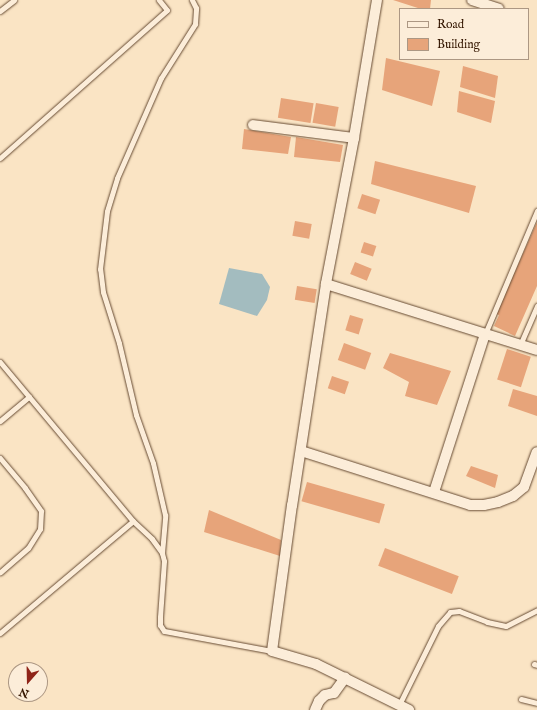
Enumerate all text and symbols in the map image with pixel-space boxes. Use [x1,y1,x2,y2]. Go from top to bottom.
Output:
legend [399,8,529,60]
text: Road [437,17,464,32]
text: Building [437,37,480,52]
north arrow [8,662,48,702]
text: N [17,684,31,701]

